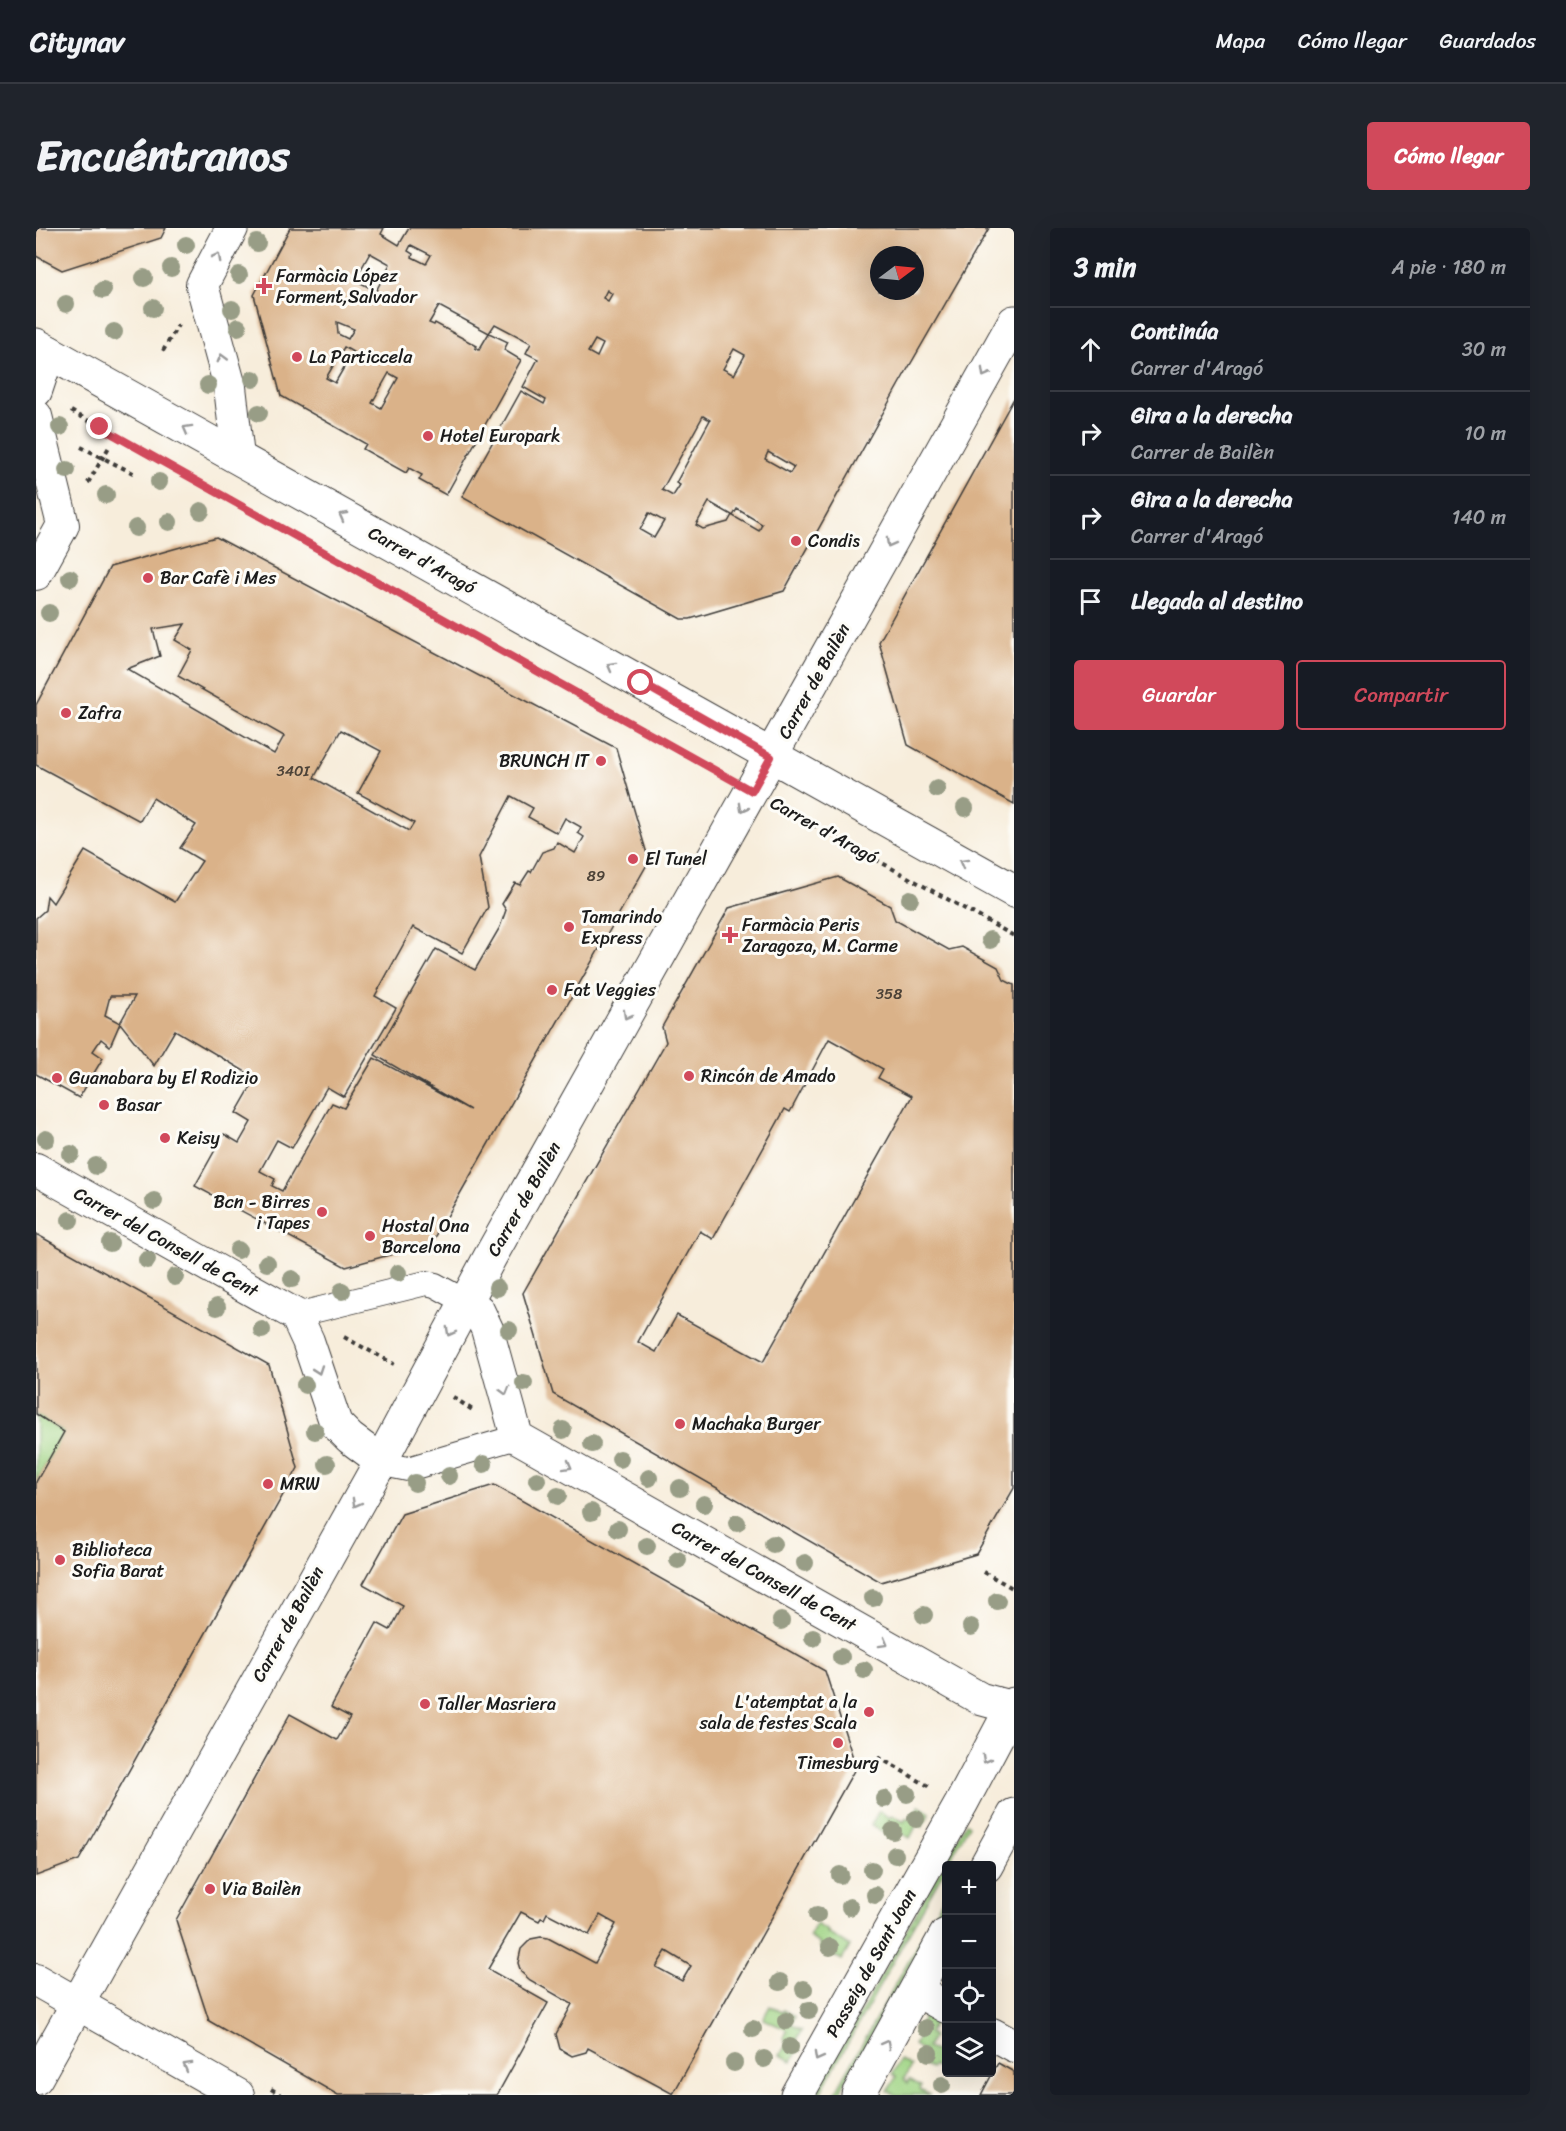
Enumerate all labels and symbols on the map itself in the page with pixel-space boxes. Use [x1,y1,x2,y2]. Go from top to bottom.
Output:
north arrow [870,246,924,300]
one-way arrow [210,252,221,263]
place label: Farmàcia López Forment,Salvador [276,260,418,313]
marker: Farmàcia López Forment,Salvador [257,279,271,293]
place label: La Particcela [309,341,413,373]
marker: La Particcela [290,350,304,364]
one-way arrow [216,354,229,364]
one-way arrow [981,367,993,377]
route end [86,413,112,439]
place label: Hotel Europark [440,420,560,452]
one-way arrow [183,425,193,436]
marker: Hotel Europark [421,429,435,443]
one-way arrow [339,512,350,523]
street label: Carrer d'Aragó [362,517,483,603]
place label: Condis [808,525,861,557]
marker: Condis [789,534,803,548]
one-way arrow [886,537,897,547]
place label: Bar Cafè i Mes [160,562,277,594]
marker: Bar Cafè i Mes [141,571,155,585]
street label: Carrer de Bailèn [769,617,859,745]
one-way arrow [607,661,617,673]
route start [627,669,653,695]
place label: Zafra [78,697,122,729]
marker: Zafra [59,706,73,720]
place label: BRUNCH IT [499,745,590,777]
marker: BRUNCH IT [594,754,608,768]
house number: 340I [276,758,311,784]
street label: Carrer d'Aragó [764,787,885,873]
one-way arrow [739,802,750,812]
place label: El Tunel [645,843,708,875]
marker: El Tunel [626,852,640,866]
one-way arrow [959,859,969,870]
house number: 89 [587,863,605,889]
place label: Tamarindo Express [581,901,662,954]
place label: Farmàcia Peris Zaragoza, M. Carme [742,909,898,962]
marker: Tamarindo Express [562,920,576,934]
marker: Farmàcia Peris Zaragoza, M. Carme [723,928,737,942]
place label: Fat Veggies [564,974,657,1006]
house number: 358 [876,981,902,1007]
marker: Fat Veggies [545,983,559,997]
one-way arrow [623,1009,634,1019]
place label: Rincón de Amado [701,1060,836,1092]
place label: Guanabara by El Rodizio [69,1062,258,1094]
marker: Rincón de Amado [682,1069,696,1083]
marker: Guanabara by El Rodizio [50,1071,64,1085]
place label: Basar [116,1089,163,1121]
marker: Basar [97,1098,111,1112]
place label: Keisy [177,1122,220,1154]
marker: Keisy [158,1131,172,1145]
street label: Carrer de Bailèn [478,1135,570,1263]
street label: Carrer del Consell de Cent [68,1178,265,1307]
place label: Bcn - Birres i Tapes [213,1186,311,1239]
marker: Bcn - Birres i Tapes [315,1205,329,1219]
place label: Hostal Ona Barcelona [382,1210,469,1263]
marker: Hostal Ona Barcelona [363,1229,377,1243]
one-way arrow [446,1325,457,1336]
one-way arrow [310,1364,323,1375]
one-way arrow [498,1385,510,1396]
place label: Machaka Burger [692,1408,822,1440]
marker: Machaka Burger [673,1417,687,1431]
one-way arrow [562,1458,572,1470]
place label: MRW [280,1468,321,1500]
marker: MRW [261,1477,275,1491]
one-way arrow [352,1497,363,1507]
street label: Carrer del Consell de Cent [666,1512,863,1641]
place label: Biblioteca Sofia Barat [72,1534,164,1587]
marker: Biblioteca Sofia Barat [53,1553,67,1567]
street label: Carrer de Bailèn [243,1560,333,1688]
one-way arrow [878,1636,889,1648]
place label: L'atemptat a la sala de festes Scala [699,1686,858,1739]
place label: Taller Masriera [437,1688,556,1720]
marker: Taller Masriera [418,1697,432,1711]
marker: L'atemptat a la sala de festes Scala [862,1705,876,1719]
marker: Timesburg [831,1736,845,1750]
place label: Timesburg [797,1747,879,1779]
one-way arrow [981,1753,993,1763]
place label: Via Bailèn [222,1873,301,1905]
marker: Via Bailèn [203,1882,217,1896]
street label: Passeig de Sant Joan [817,1882,925,2043]
one-way arrow [879,2040,890,2050]
one-way arrow [814,2051,825,2062]
one-way arrow [183,2062,193,2074]

